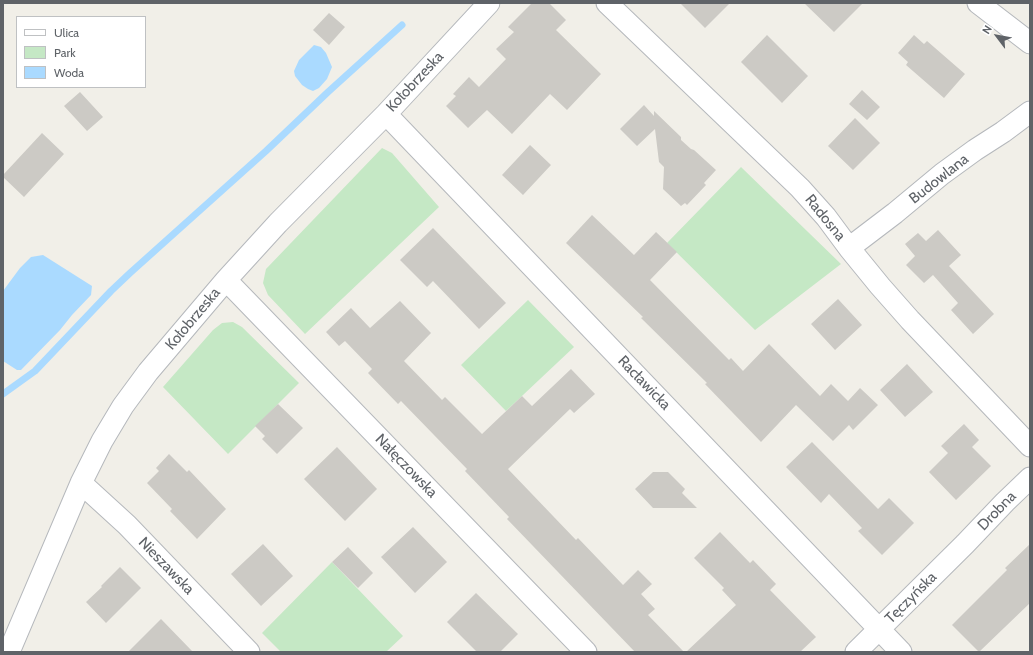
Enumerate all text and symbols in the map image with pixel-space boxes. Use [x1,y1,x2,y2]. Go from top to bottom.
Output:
legend [16,16,146,88]
north arrow [977,16,1017,56]
text: N [979,23,995,37]
text: Ulica [54,25,79,40]
text: Park [54,45,76,60]
street label: Kołobrzeska [383,48,447,116]
text: Woda [54,65,84,80]
street label: Budowlana [906,150,972,208]
street label: Radosna [801,191,849,245]
street label: Kołobrzeska [162,284,224,354]
street label: Racławicka [614,352,674,414]
street label: Nałęczowska [371,430,441,502]
street label: Drobna [974,488,1020,534]
street label: Nieszawska [134,534,198,598]
street label: Tęczyńska [881,568,941,628]

